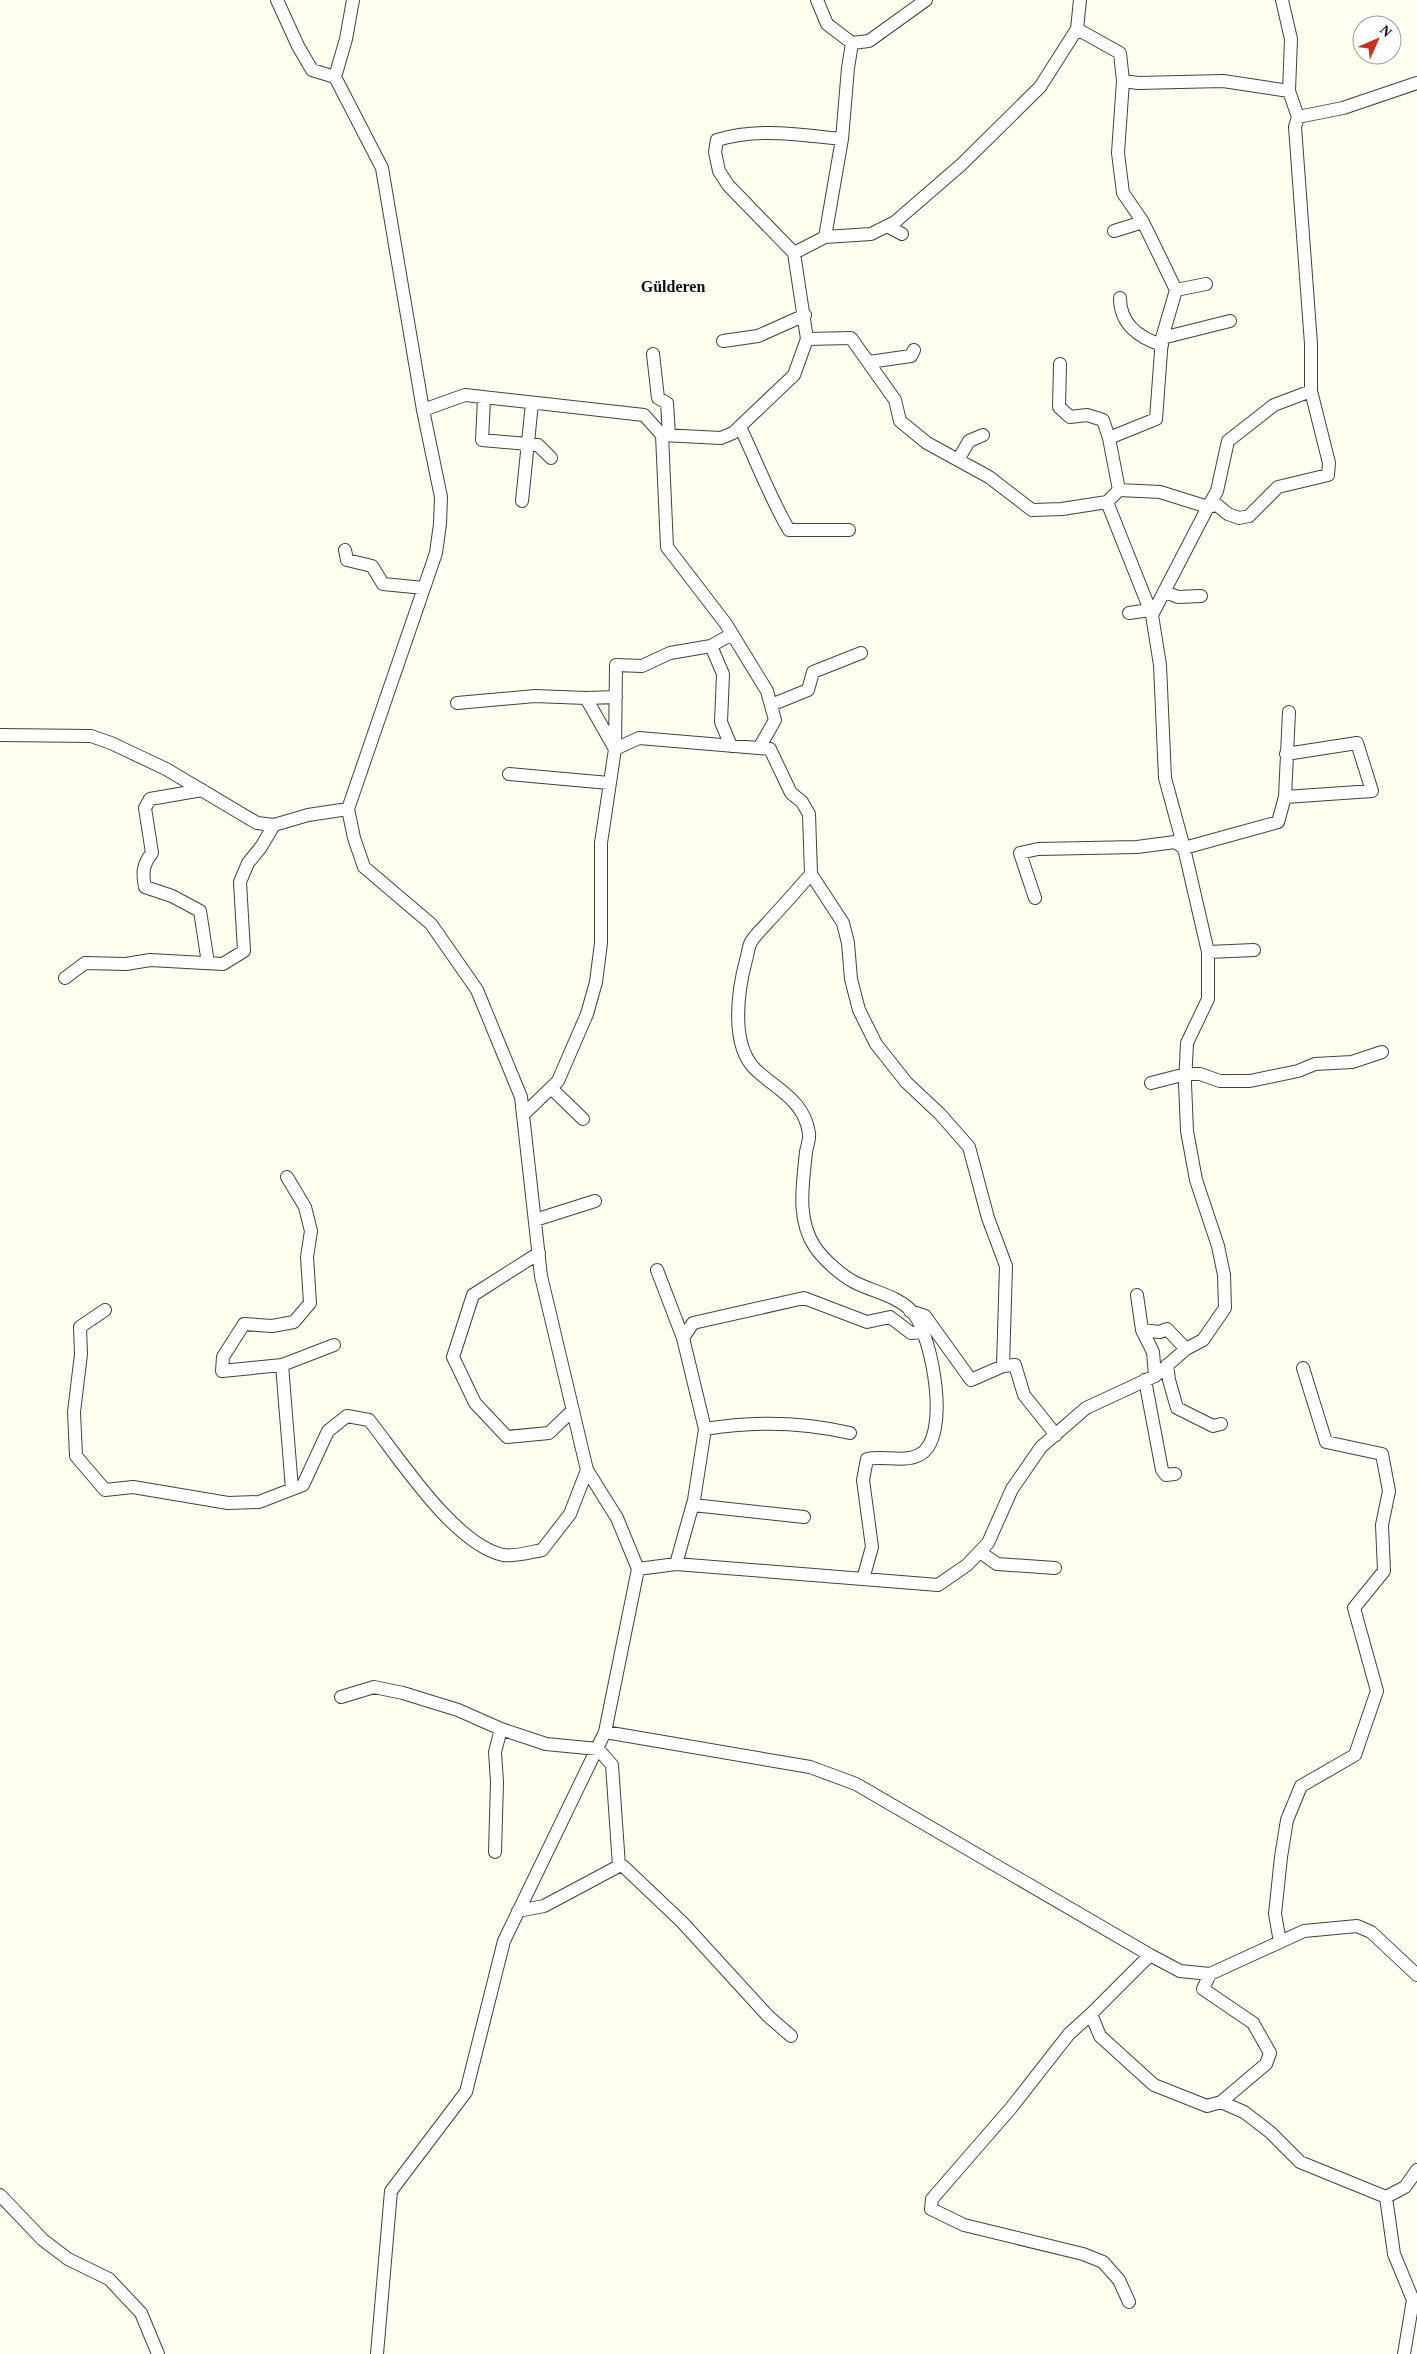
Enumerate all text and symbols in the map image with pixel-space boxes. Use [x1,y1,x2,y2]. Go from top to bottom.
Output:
north arrow [1352,15,1402,65]
text: N [1377,22,1395,40]
district label: Gülderen [641,278,705,295]

